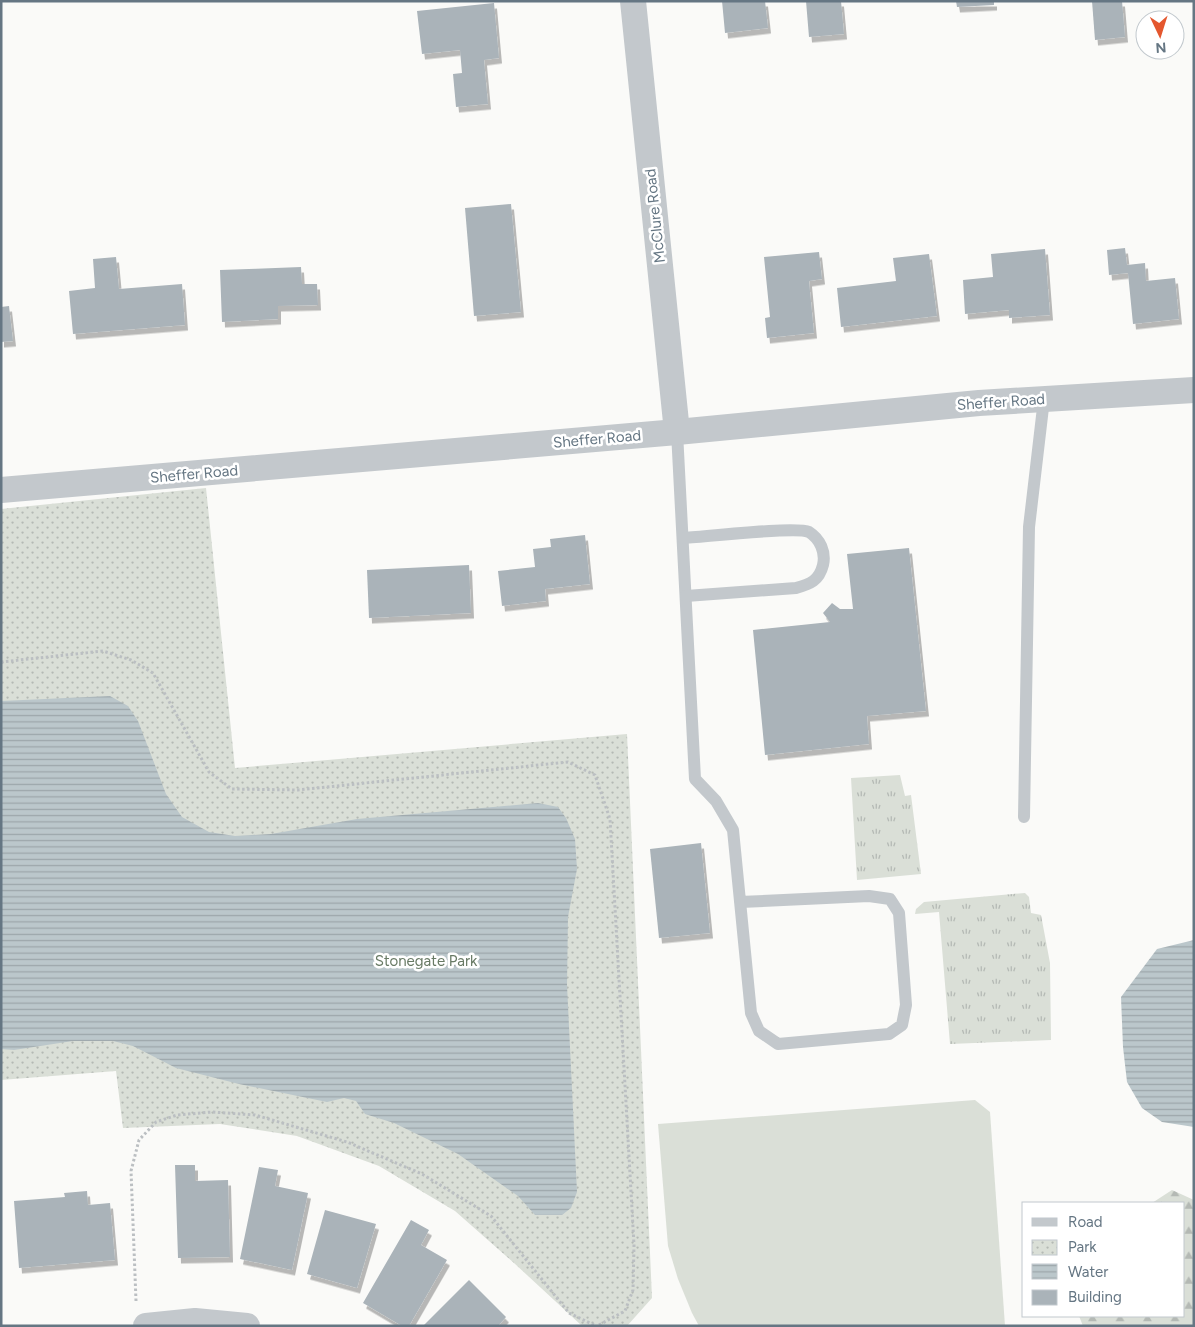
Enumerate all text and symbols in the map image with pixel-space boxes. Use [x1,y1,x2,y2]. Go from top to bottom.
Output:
north arrow [1135,10,1185,60]
text: N [1155,39,1167,56]
street label: McClure Road [641,168,669,264]
street label: Sheffer Road [956,390,1046,414]
street label: Sheffer Road [552,426,642,452]
street label: Sheffer Road [149,461,239,487]
park label: Stonegate Park [375,952,478,970]
legend [1022,1202,1185,1317]
text: Road [1068,1213,1103,1231]
text: Park [1068,1238,1097,1256]
text: Water [1068,1263,1108,1281]
text: Building [1068,1288,1122,1306]

